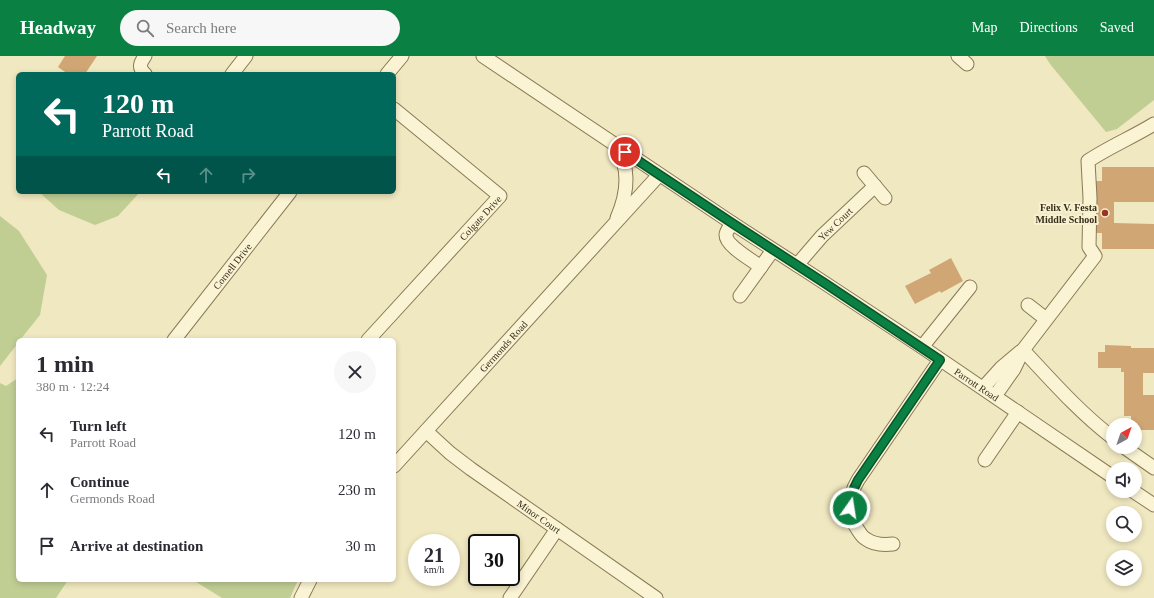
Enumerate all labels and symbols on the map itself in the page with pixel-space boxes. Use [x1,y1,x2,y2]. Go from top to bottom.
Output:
pin [608,135,642,169]
street label: Colgate Drive [457,193,504,242]
place label: Felix V. Festa Middle School [1036,202,1097,225]
street label: Yew Court [816,205,855,243]
marker: Felix V. Festa Middle School [1100,208,1110,218]
street label: Cornell Drive [211,241,254,291]
street label: Germonds Road [477,319,530,374]
street label: Parrott Road [952,366,1001,404]
north arrow [1106,418,1142,454]
position arrow [829,487,871,529]
street label: Minor Court [515,498,563,536]
speed limit sign: 30 [468,534,520,586]

